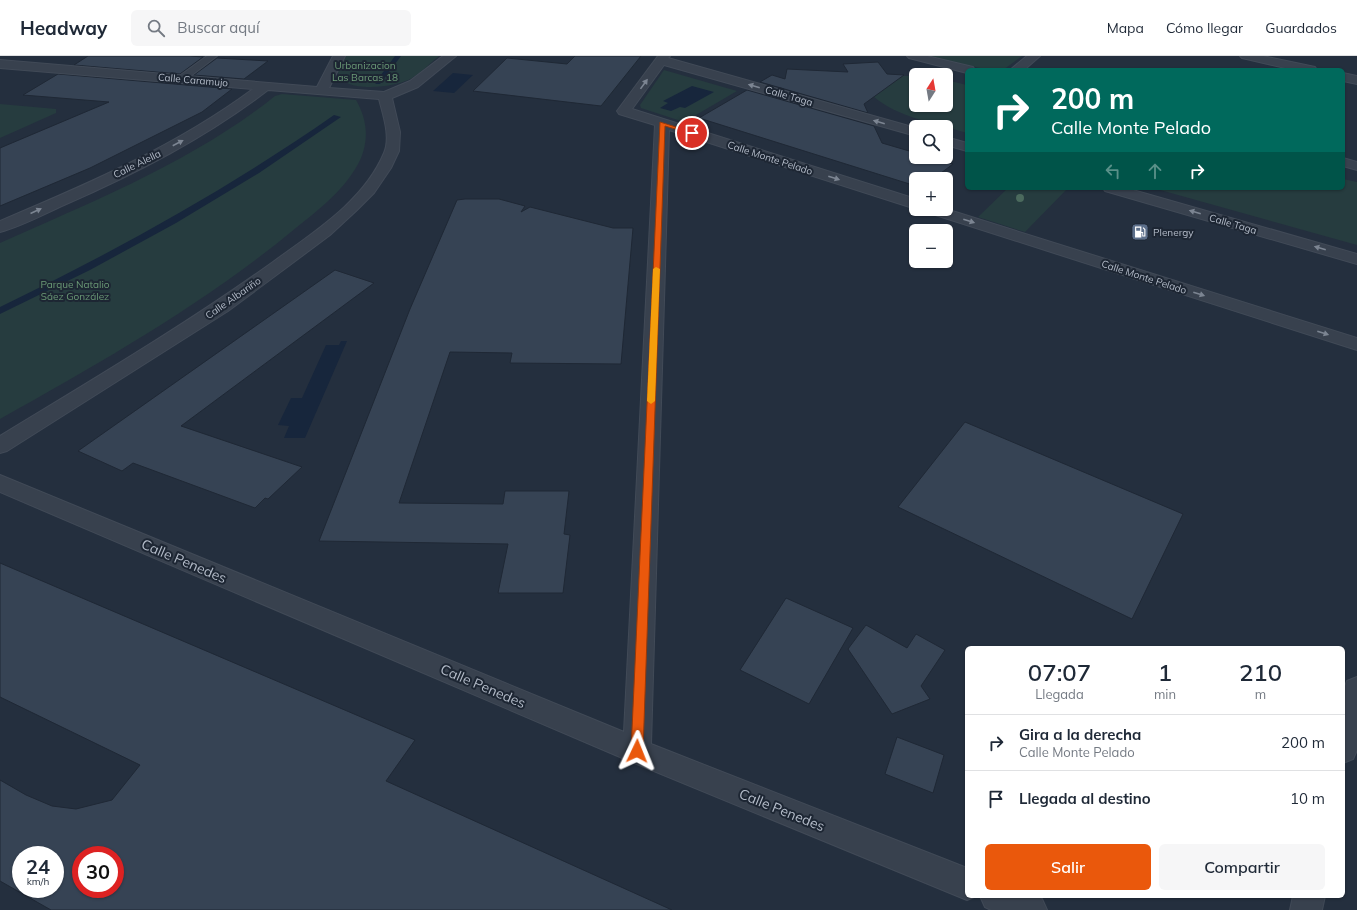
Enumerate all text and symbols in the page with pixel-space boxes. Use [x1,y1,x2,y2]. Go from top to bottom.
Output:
search box [131,10,411,46]
text: Headway [20,16,107,40]
icon: search [145,17,167,39]
text: Buscar aquí [177,18,260,37]
text: Mapa [1107,19,1144,37]
text: Cómo llegar [1166,19,1243,37]
text: Guardados [1265,19,1337,37]
park label: Urbanizacion Las Barcas 18 [332,59,398,84]
north arrow [909,68,953,112]
map controls [909,68,953,268]
street label: Calle Caramujo [157,70,229,90]
one-way arrow [640,78,648,89]
text: 200 m [1051,81,1134,116]
one-way arrow [747,83,759,89]
street label: Calle Taga [764,83,814,109]
icon: right [985,84,1037,136]
pin [675,116,709,150]
text: Calle Monte Pelado [1051,116,1211,139]
one-way arrow [872,119,884,125]
button: search [909,120,953,164]
icon: arrive [681,122,703,144]
street label: Calle Monte Pelado [726,138,815,178]
one-way arrow [172,140,184,146]
street label: Calle Alella [111,147,163,181]
icon: left [1102,160,1124,182]
icon: ahead [1144,160,1166,182]
icon: right [1186,160,1208,182]
button: + [909,172,953,216]
one-way arrow [829,175,841,181]
one-way arrow [30,208,41,214]
one-way arrow [1188,209,1200,215]
street label: Calle Taga [1208,211,1258,237]
one-way arrow [963,218,975,224]
fuel station icon: Plenergy [1130,222,1150,242]
button: − [909,224,953,268]
place label: Plenergy [1153,226,1194,239]
one-way arrow [1313,245,1325,251]
street label: Calle Monte Pelado [1100,257,1189,297]
street label: Calle Albariño [203,274,264,322]
park label: Parque Natalio Sáez González [40,278,110,303]
one-way arrow [1194,291,1206,297]
one-way arrow [1317,331,1329,337]
street label: Calle Penedes [139,535,229,587]
text: 07:07 [1028,657,1091,687]
text: 1 [1158,657,1172,687]
text: 210 [1239,657,1282,687]
street label: Calle Penedes [438,660,528,712]
text: Llegada [1035,686,1084,702]
text: min [1154,686,1176,702]
text: m [1255,686,1266,702]
text: Gira a la derecha [1019,725,1141,744]
position arrow [616,730,658,772]
icon: right [985,732,1007,754]
text: 200 m [1281,733,1325,752]
text: Calle Monte Pelado [1019,744,1135,760]
street label: Calle Penedes [736,785,828,835]
icon: arrive [985,788,1007,810]
text: Llegada al destino [1019,789,1151,808]
text: 10 m [1290,789,1325,808]
button: Salir [985,844,1151,890]
button: Compartir [1159,844,1325,890]
speed limit sign: 30 [72,846,124,898]
text: 24 [26,854,50,879]
text: km/h [27,875,49,888]

